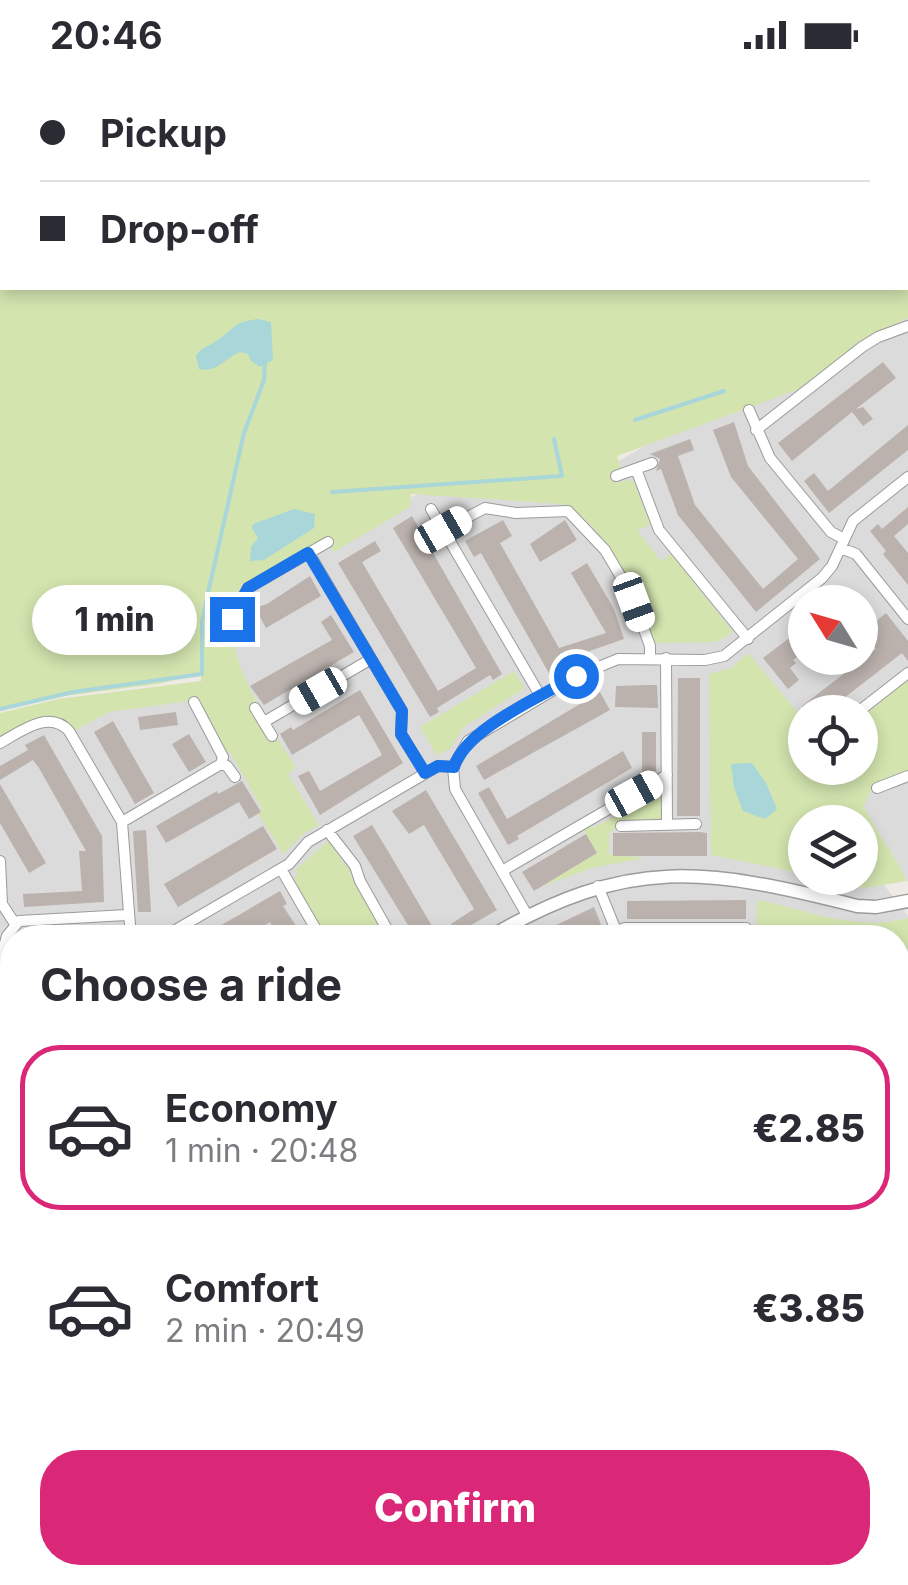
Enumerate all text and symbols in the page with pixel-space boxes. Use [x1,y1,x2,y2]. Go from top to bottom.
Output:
text: 20:46 [50,12,163,58]
text: Pickup [100,110,227,156]
text: Drop-off [100,206,259,252]
car [410,502,476,558]
car [610,569,658,635]
callout: 1 min [32,584,197,654]
north arrow [788,585,878,675]
map controls [788,585,878,895]
route end [210,597,255,642]
text: 1 min [74,600,155,639]
route start [554,654,599,699]
car [285,663,351,719]
button: locate [788,695,878,785]
car [600,766,668,822]
button: layers [788,805,878,895]
text: Choose a ride [40,957,342,1012]
icon: car [45,1083,135,1173]
text: Economy [165,1085,338,1131]
text: €2.85 [752,1105,865,1151]
text: 1 min · 20:48 [165,1131,358,1170]
icon: car [45,1263,135,1353]
text: Comfort [165,1265,319,1311]
text: €3.85 [752,1285,865,1331]
text: 2 min · 20:49 [165,1311,365,1350]
button: Confirm [40,1450,870,1565]

